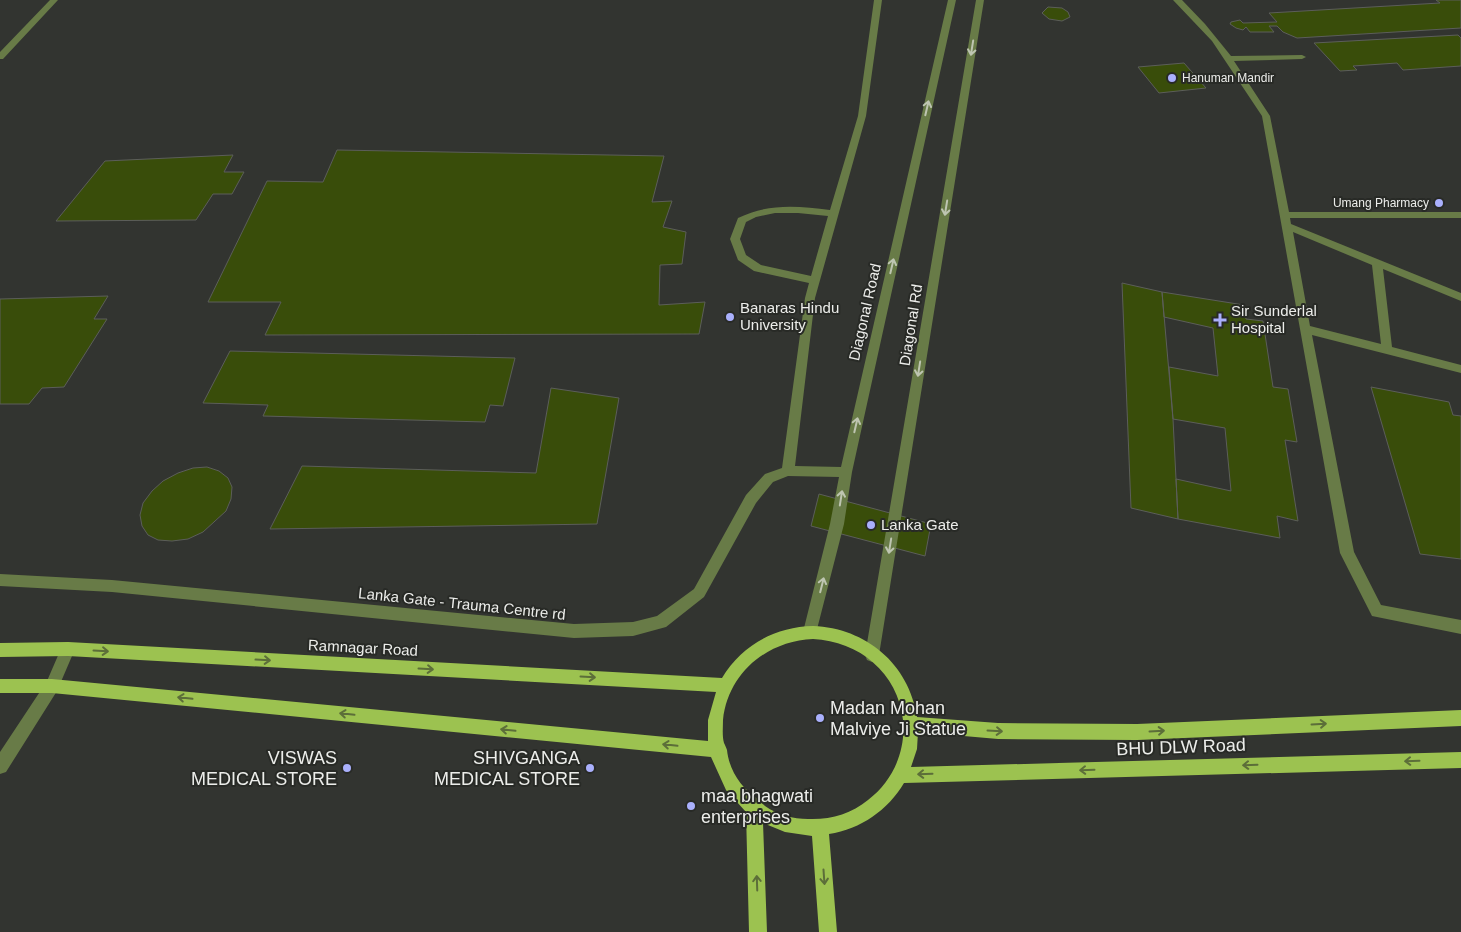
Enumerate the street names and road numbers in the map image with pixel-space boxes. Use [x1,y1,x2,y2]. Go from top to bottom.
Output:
street label: Diagonal Road [845,262,884,362]
street label: Diagonal Rd [896,283,925,367]
street label: Lanka Gate - Trauma Centre rd [358,584,567,623]
street label: Ramnagar Road [308,636,418,659]
street label: BHU DLW Road [1116,735,1246,759]

